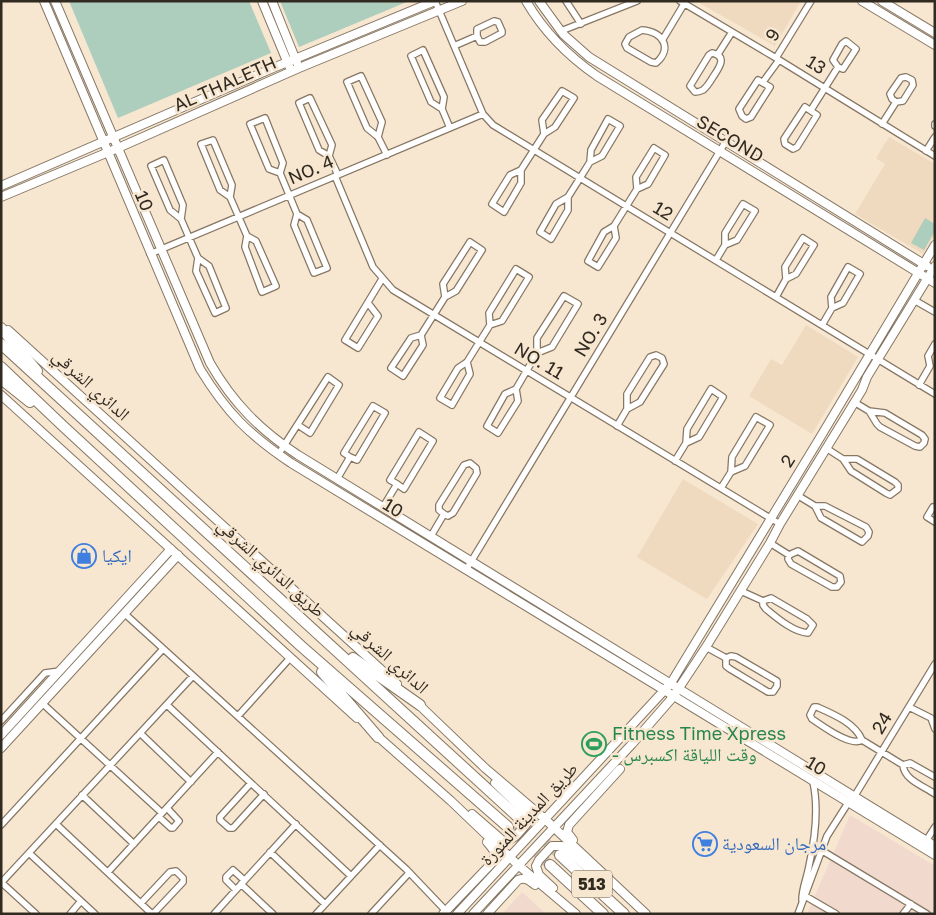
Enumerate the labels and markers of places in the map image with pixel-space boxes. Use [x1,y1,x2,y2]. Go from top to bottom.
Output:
shop icon: ايكيا [71,543,97,569]
place label: ايكيا [102,544,132,566]
place label: Fitness Time Xpress - وقت اللياقة اكسبرس [612,722,786,766]
sports icon: Fitness Time Xpress - وقت اللياقة اكسبرس [581,731,607,757]
supermarket icon: مرجان السعودية [692,831,718,857]
place label: مرجان السعودية [722,832,826,855]

